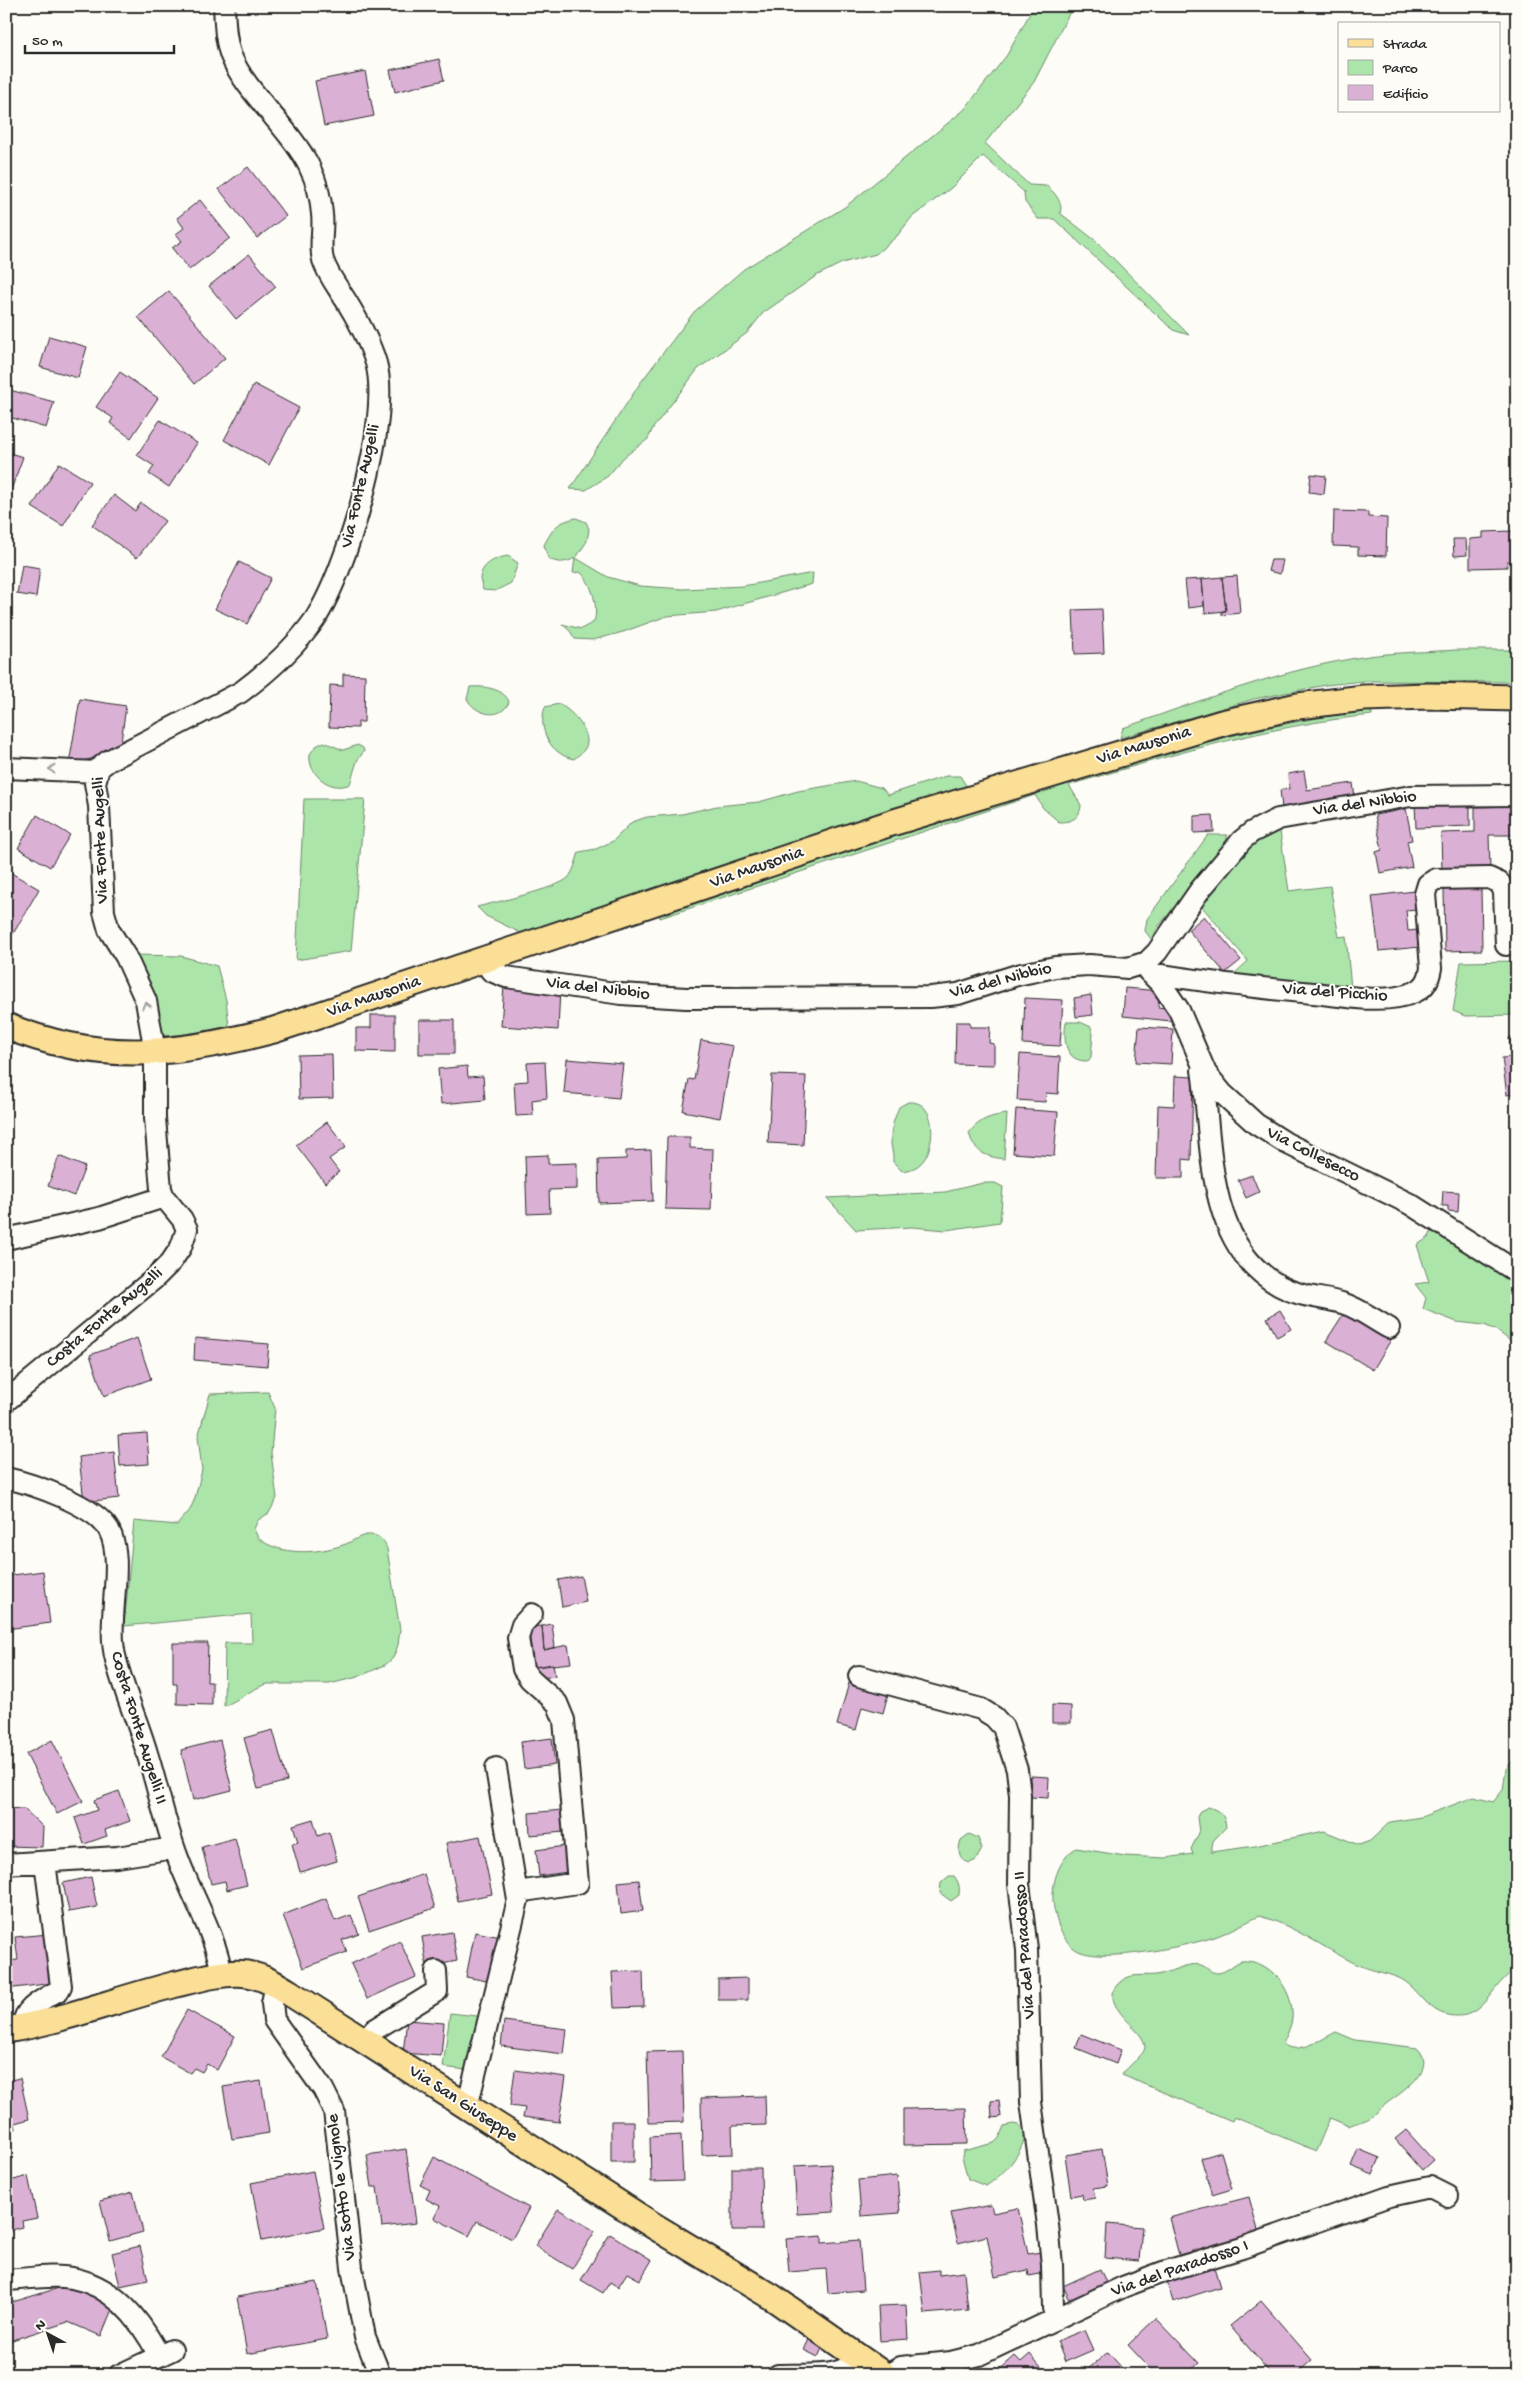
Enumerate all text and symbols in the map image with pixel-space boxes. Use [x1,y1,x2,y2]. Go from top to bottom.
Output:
scale bar [25,22,174,54]
legend [1338,22,1500,112]
text: 50 m [32,33,63,51]
text: Strada [1383,36,1428,54]
text: Parco [1382,60,1418,78]
text: Edificio [1383,86,1429,104]
street label: Via Fonte Augelli [336,422,385,551]
street label: Via Mausonia [1093,721,1195,771]
one-way arrow [47,764,55,774]
street label: Via Fonte Augelli [88,776,114,905]
street label: Via del Nibbio [1311,786,1418,822]
street label: Via Mausonia [707,842,807,894]
street label: Via del Nibbio [947,958,1054,1004]
street label: Via Mausonia [324,971,424,1023]
street label: Via del Nibbio [544,972,651,1006]
street label: Via del Picchio [1281,979,1388,1007]
one-way arrow [141,1000,152,1009]
street label: Via Collesecco [1262,1122,1363,1188]
street label: Costa Fonte Augelli [42,1263,168,1373]
street label: Costa Fonte Augelli II [105,1649,171,1807]
street label: Via del Paradosso II [1009,1870,1041,2021]
street label: Via San Giuseppe [404,2060,522,2147]
street label: Via Sotto le Vignole [323,2112,362,2262]
street label: Via del Paradosso I [1108,2236,1251,2303]
north arrow [22,2308,72,2358]
text: N [32,2317,50,2335]

